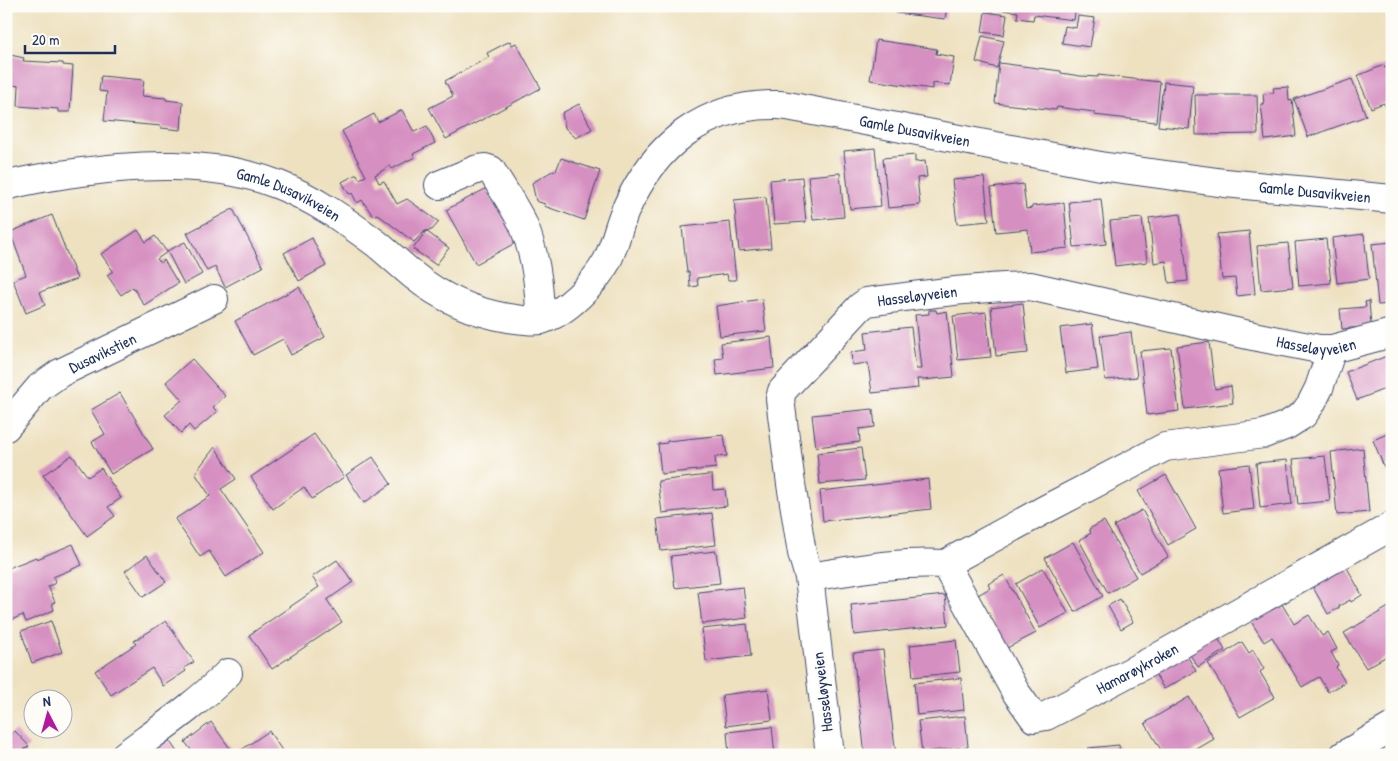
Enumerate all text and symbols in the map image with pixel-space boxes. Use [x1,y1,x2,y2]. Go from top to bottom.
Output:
scale bar [25,22,115,54]
text: 20 m [32,29,59,50]
street label: Gamle Dusavikveien [858,109,972,152]
street label: Gamle Dusavikveien [235,162,345,226]
street label: Gamle Dusavikveien [1258,175,1372,208]
street label: Hasseløyveien [876,280,958,312]
street label: Dusavikstien [65,327,140,378]
street label: Hasseløyveien [1275,330,1358,360]
street label: Hamarøykroken [1092,637,1182,699]
street label: Hasseløyveien [806,651,838,733]
north arrow [22,688,72,738]
text: N [42,691,52,710]

